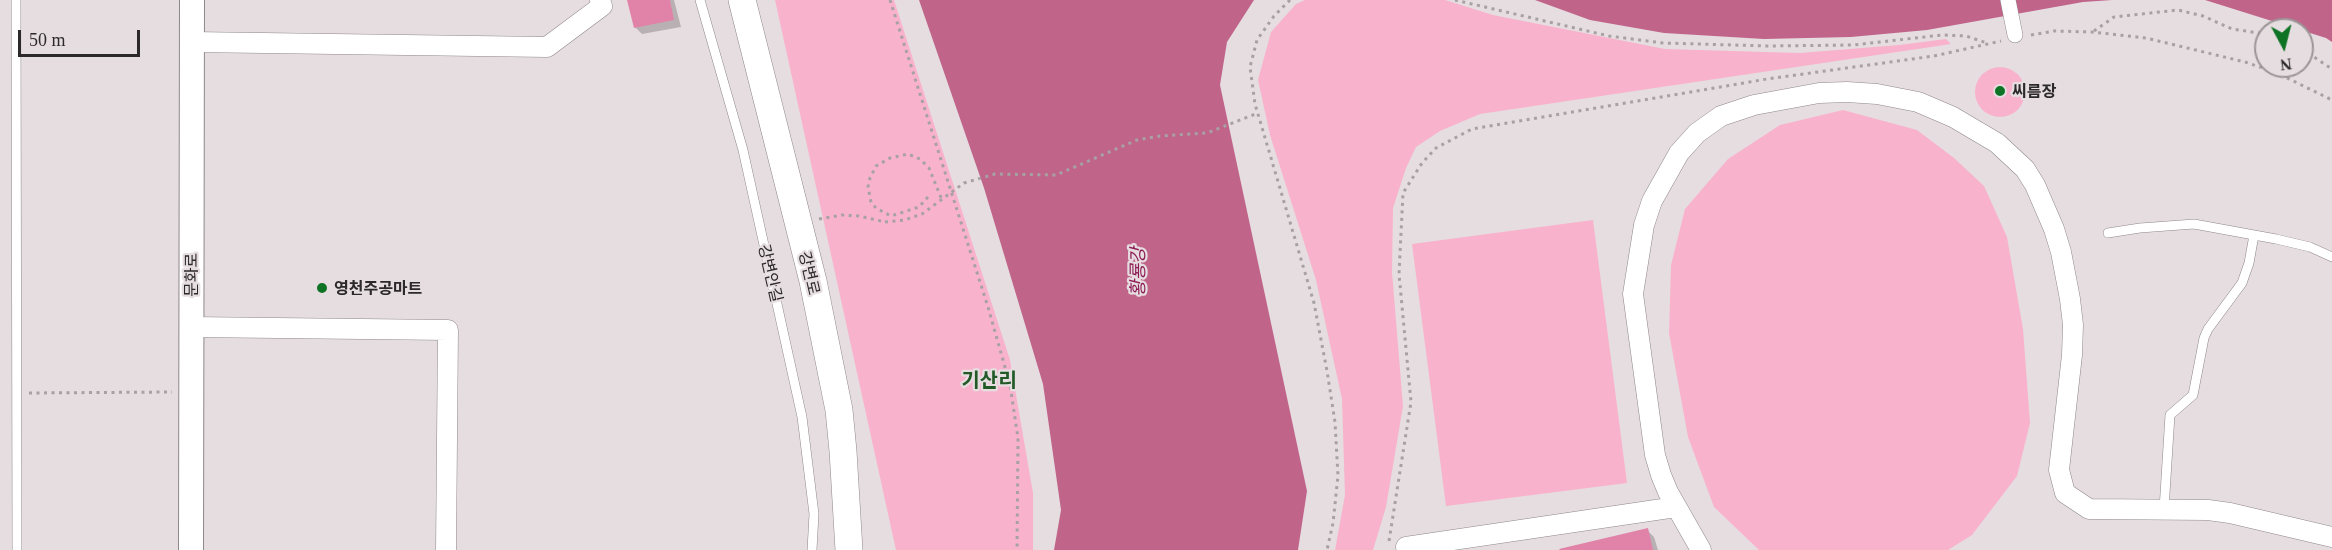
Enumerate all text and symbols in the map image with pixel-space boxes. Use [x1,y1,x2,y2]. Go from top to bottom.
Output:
scale bar [21,18,142,56]
north arrow [2254,18,2314,78]
text: 50 m [29,30,66,50]
text: N [2279,55,2293,74]
place label: 씨름장 [2012,81,2056,101]
marker: 씨름장 [1993,84,2007,98]
street label: 강변안길 [755,242,787,304]
water label: 황룡강 [1126,247,1148,297]
street label: 강변로 [796,249,824,297]
street label: 문화로 [181,253,201,297]
place label: 영천주공마트 [334,278,422,298]
marker: 영천주공마트 [315,281,329,295]
district label: 기산리 [961,367,1017,391]

